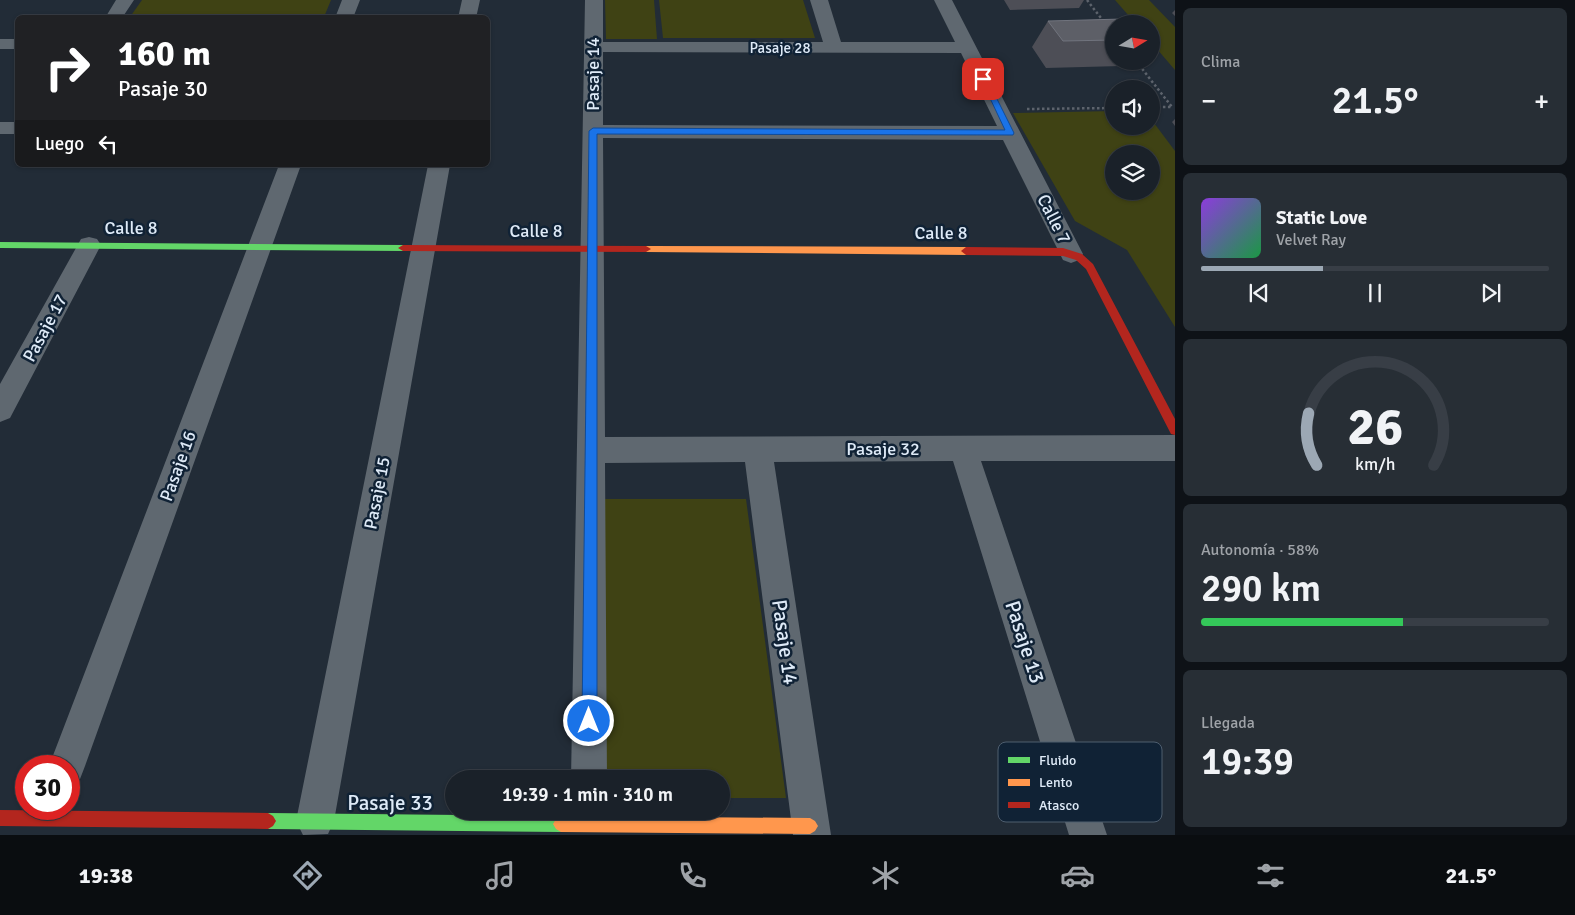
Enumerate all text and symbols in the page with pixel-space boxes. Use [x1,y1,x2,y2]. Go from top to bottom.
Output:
north arrow [1105,15,1160,70]
map controls [1105,15,1160,200]
text: 160 m [118,32,211,75]
icon: right [35,35,100,100]
street label: Pasaje 14 [582,37,604,111]
street label: Pasaje 28 [749,39,811,57]
text: Clima [1201,52,1240,72]
pin [962,58,1004,100]
icon: arrive [969,65,997,93]
text: Pasaje 30 [118,75,208,102]
text: 21.5° [1332,77,1418,124]
button: sound [1105,80,1160,135]
text: − [1201,84,1216,118]
text: + [1534,84,1549,118]
icon: left [94,130,122,158]
text: Luego [35,132,84,156]
button: layers [1105,145,1160,200]
street label: Calle 7 [1032,190,1076,248]
text: Static Love [1276,206,1367,230]
street label: Calle 8 [105,217,157,239]
street label: Calle 8 [510,220,562,242]
street label: Calle 8 [915,222,967,244]
text: Velvet Ray [1276,230,1346,250]
icon: previous [1245,279,1273,307]
icon: pause [1361,279,1389,307]
icon: next [1477,279,1505,307]
street label: Pasaje 17 [18,290,72,366]
text: 26 [1347,395,1403,459]
street label: Pasaje 16 [155,428,201,504]
street label: Pasaje 32 [846,438,920,460]
text: km/h [1355,453,1395,475]
street label: Pasaje 15 [359,455,395,531]
text: Autonomía · 58% [1201,540,1319,560]
text: 290 km [1201,565,1321,612]
street label: Pasaje 13 [999,597,1051,687]
street label: Pasaje 14 [766,598,804,686]
position arrow [562,694,614,746]
text: Llegada [1201,713,1255,733]
text: 19:39 [1201,738,1294,785]
legend [998,742,1162,822]
text: Fluido [1039,752,1076,769]
speed limit sign: 30 [15,755,80,820]
text: Lento [1039,774,1073,791]
text: 19:39 · 1 min · 310 m [502,783,673,807]
street label: Pasaje 33 [347,790,433,816]
text: Atasco [1039,797,1079,814]
icon: directions [290,858,325,893]
icon: music [483,858,518,893]
icon: phone [675,858,710,893]
icon: climate [868,858,903,893]
icon: car [1060,858,1095,893]
icon: filters [1253,858,1288,893]
text: 19:38 [79,862,133,889]
text: 21.5° [1445,862,1496,889]

